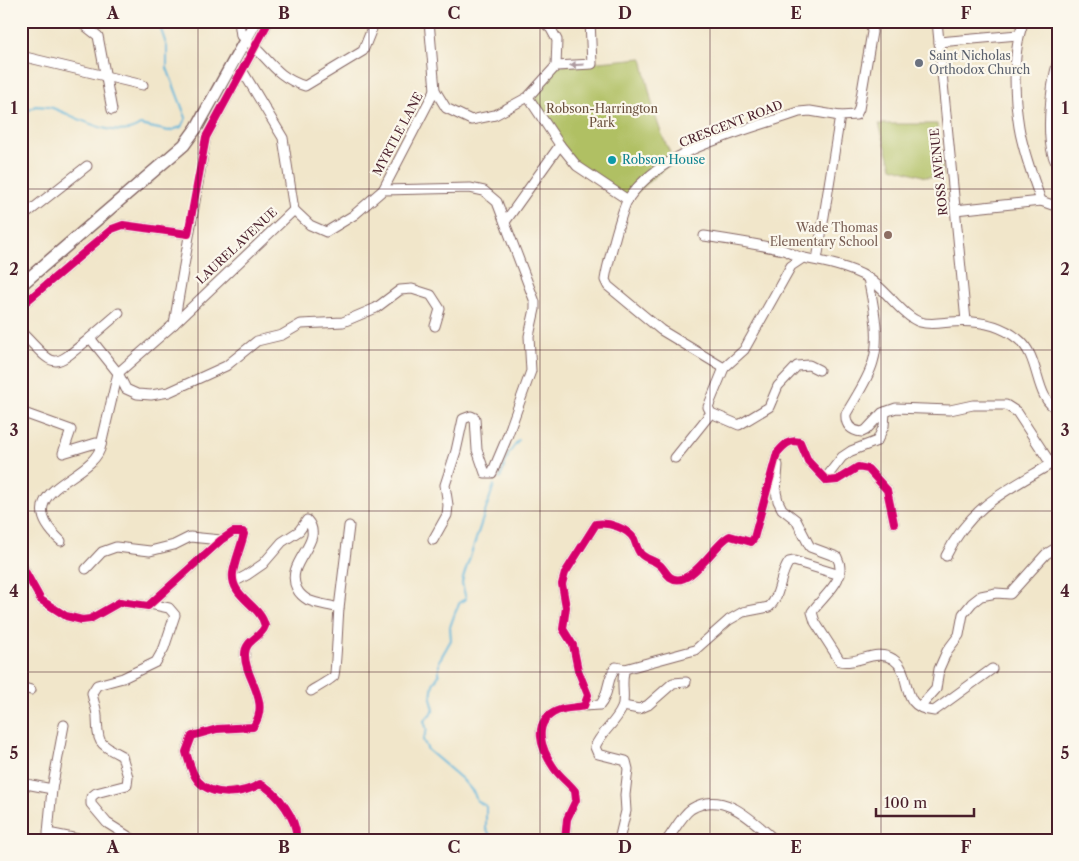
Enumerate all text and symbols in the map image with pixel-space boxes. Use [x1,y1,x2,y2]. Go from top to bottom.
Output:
text: A [106,3,120,23]
text: B [278,3,290,23]
text: C [448,3,460,23]
text: D [618,3,632,23]
text: E [790,3,802,23]
text: F [961,3,972,23]
place label: Saint Nicholas Orthodox Church [929,48,1031,77]
marker: Saint Nicholas Orthodox Church [913,57,925,69]
one-way arrow [569,61,585,69]
street label: MYRTLE LANE [369,89,426,178]
street label: CRESCENT ROAD [677,97,785,150]
text: 1 [10,98,18,118]
text: 1 [1061,98,1069,118]
park label: Robson-Harrington Park [546,101,658,130]
street label: ROSS AVENUE [926,128,951,217]
place label: Robson House [622,152,706,167]
marker: Robson House [606,154,618,166]
street label: LAUREL AVENUE [193,204,280,287]
place label: Wade Thomas Elementary School [770,220,878,249]
marker: Wade Thomas Elementary School [882,229,894,241]
text: 2 [9,259,19,279]
text: 2 [1060,259,1070,279]
text: 3 [9,420,19,440]
text: 3 [1060,420,1070,440]
text: 4 [9,581,19,601]
text: 4 [1060,581,1070,601]
text: 5 [10,743,19,763]
text: 5 [1061,743,1070,763]
scale bar [876,786,974,818]
text: 100 m [884,793,927,812]
text: A [106,837,120,857]
text: B [278,837,290,857]
text: C [448,837,460,857]
text: D [618,837,632,857]
text: E [790,837,802,857]
text: F [961,837,972,857]

